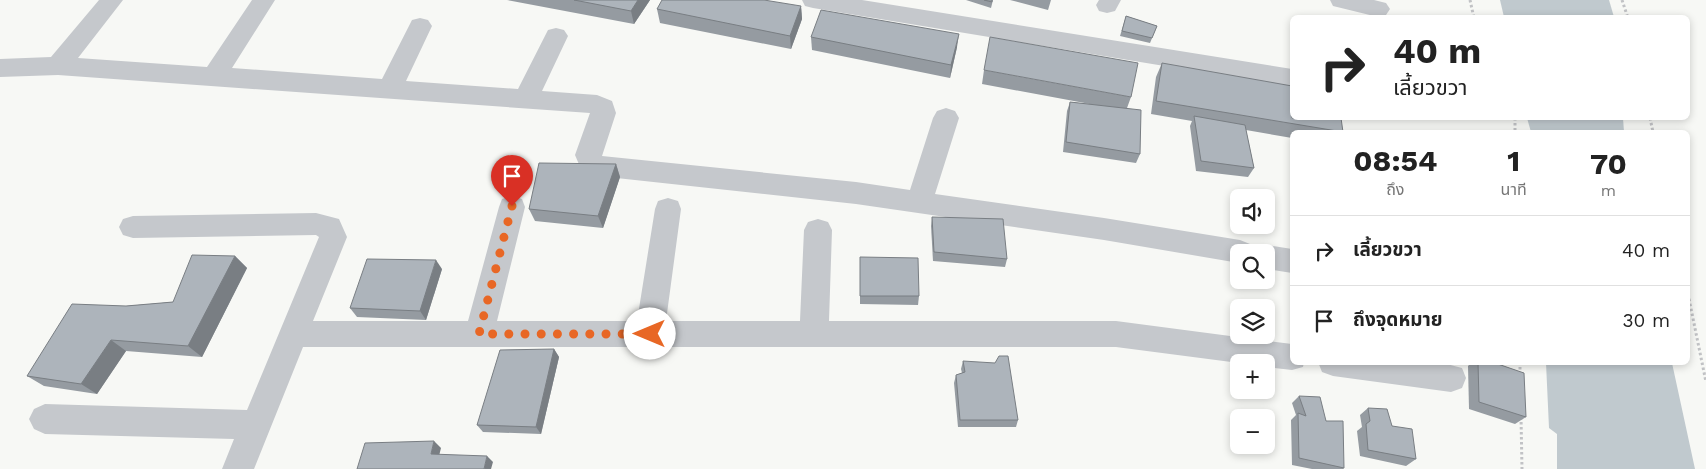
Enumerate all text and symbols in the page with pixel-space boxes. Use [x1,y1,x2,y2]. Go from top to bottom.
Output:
text: 40 m [1393,30,1481,72]
icon: right [1310,35,1375,100]
text: เลี้ยวขวา [1393,75,1468,100]
text: 08:54 [1353,143,1437,178]
text: 1 [1507,143,1520,178]
text: 70 [1590,146,1627,181]
pin [491,155,533,206]
icon: arrive [498,162,526,190]
text: ถึง [1386,180,1404,199]
text: นาที [1501,180,1527,199]
text: m [1601,181,1616,200]
map controls [1230,189,1275,454]
button: sound [1230,189,1275,234]
icon: right [1310,237,1338,265]
text: เลี้ยวขวา [1353,238,1422,261]
text: 40 m [1622,239,1670,262]
button: search [1230,244,1275,289]
button: layers [1230,299,1275,344]
position arrow [623,307,675,359]
icon: arrive [1310,307,1338,335]
text: ถึงจุดหมาย [1353,308,1443,331]
text: 30 m [1623,309,1670,332]
button: + [1230,354,1275,399]
button: − [1230,409,1275,454]

